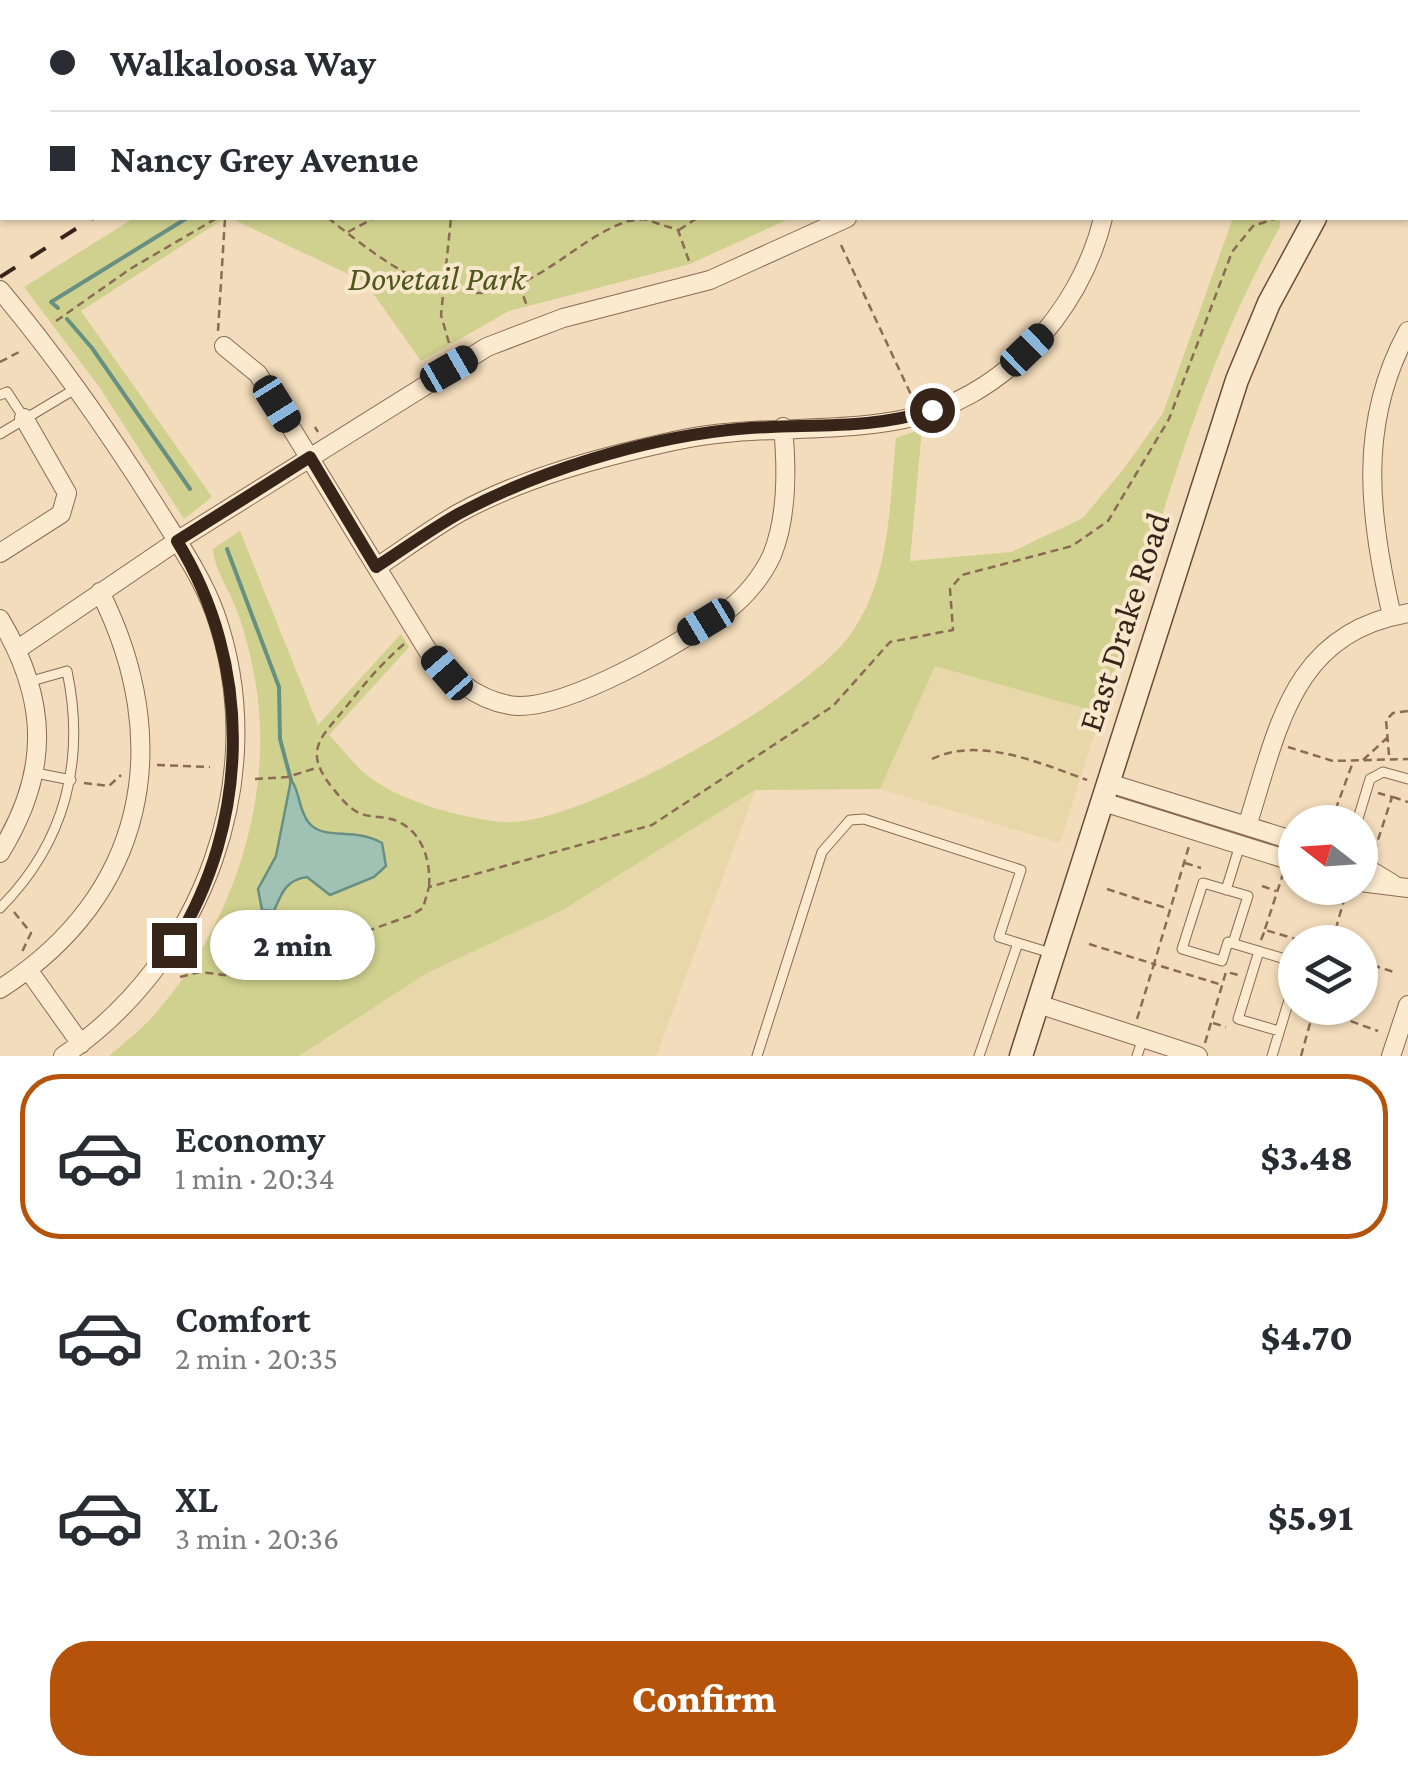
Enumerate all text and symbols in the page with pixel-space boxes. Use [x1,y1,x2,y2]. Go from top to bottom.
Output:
text: Walkaloosa Way [110,42,376,84]
text: Nancy Grey Avenue [110,138,419,180]
park label: Dovetail Park [348,259,528,298]
car [995,318,1059,382]
car [416,341,482,397]
car [248,371,306,437]
route start [910,388,955,433]
street label: East Drake Road [1070,508,1178,736]
car [673,594,739,650]
car [416,641,478,705]
north arrow [1278,805,1378,905]
map controls [1278,805,1378,1025]
callout: 2 min [209,910,374,980]
route end [152,923,197,968]
button: layers [1278,925,1378,1025]
text: 2 min [253,927,332,963]
icon: car [55,1112,145,1202]
text: Economy [175,1118,325,1160]
text: $3.48 [1260,1136,1353,1178]
text: 1 min · 20:34 [175,1160,335,1196]
icon: car [55,1292,145,1382]
text: Comfort [175,1298,311,1340]
text: $4.70 [1260,1316,1353,1358]
text: 2 min · 20:35 [175,1340,338,1376]
icon: car [55,1472,145,1562]
text: XL [175,1478,218,1520]
text: $5.91 [1268,1496,1353,1538]
text: 3 min · 20:36 [175,1520,339,1556]
button: Confirm [50,1641,1358,1756]

